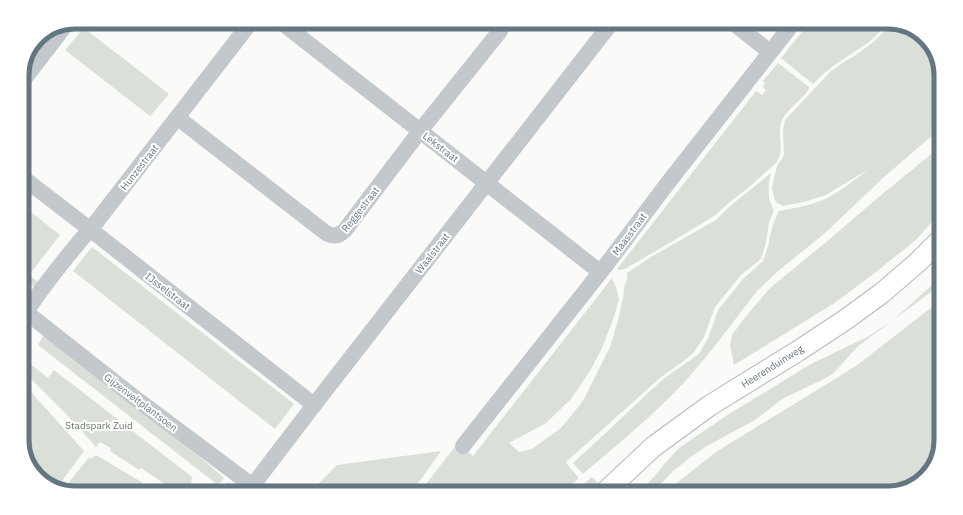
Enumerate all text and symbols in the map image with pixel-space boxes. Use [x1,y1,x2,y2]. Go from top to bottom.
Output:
street label: Lekstraat [420,129,462,166]
street label: Hunzestraat [117,141,162,193]
street label: Reggestraat [339,184,382,235]
street label: Maasstraat [609,210,650,258]
street label: Waalstraat [412,230,453,276]
street label: IJsselstraat [143,270,193,313]
street label: Heerenduinweg [739,342,806,391]
street label: Gijzenveltplantsoen [101,370,180,434]
park label: Stadspark Zuid [65,419,133,432]

